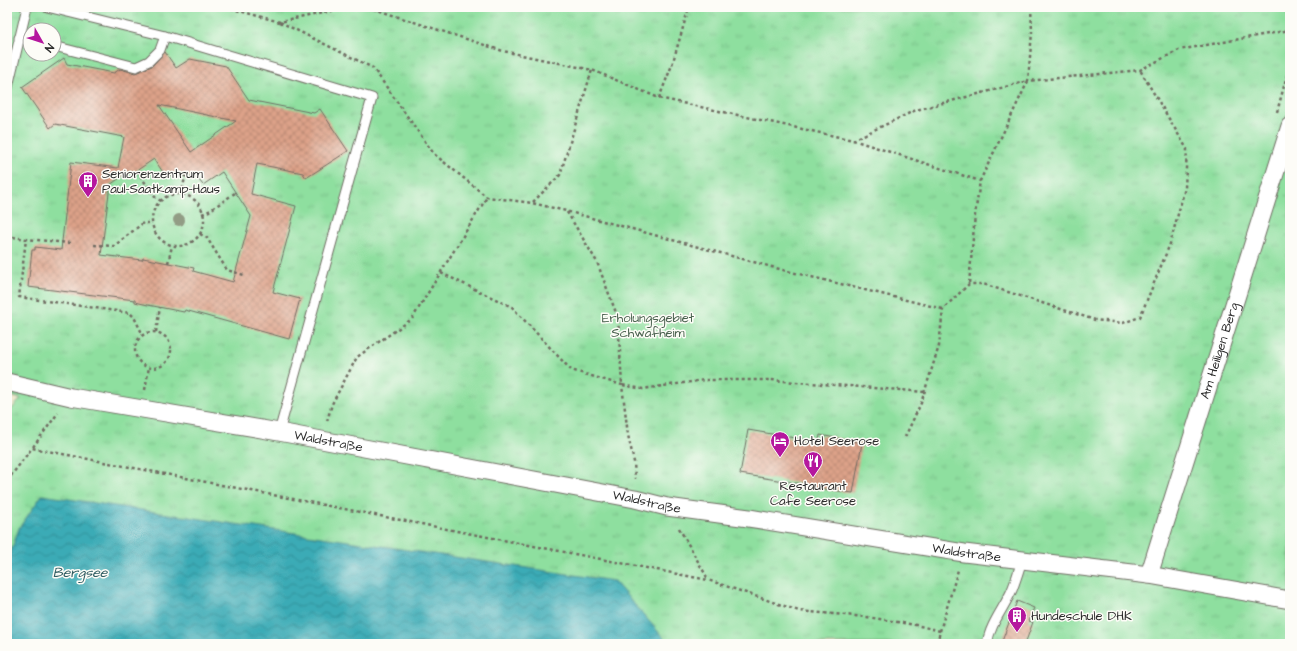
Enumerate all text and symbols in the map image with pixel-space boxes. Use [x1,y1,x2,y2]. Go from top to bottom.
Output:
north arrow [22,22,62,62]
text: N [41,41,57,55]
place label: Seniorenzentrum Paul-Saatkamp-Haus [102,165,221,198]
building icon: Seniorenzentrum Paul-Saatkamp-Haus [77,170,99,198]
street label: Am Heiligen Berg [1196,300,1244,401]
park label: Erholungsgebiet Schwafheim [602,309,695,342]
street label: Waldstraße [293,426,364,457]
hotel icon: Hotel Seerose [769,430,791,458]
place label: Hotel Seerose [794,432,879,450]
restaurant icon: Restaurant Cafe Seerose [802,450,824,478]
place label: Restaurant Cafe Seerose [770,477,856,510]
street label: Waldstraße [611,486,682,518]
street label: Waldstraße [931,539,1002,566]
water label: Bergsee [53,563,109,583]
building icon: Hundeschule DHK [1006,605,1028,633]
place label: Hundeschule DHK [1031,607,1132,625]

